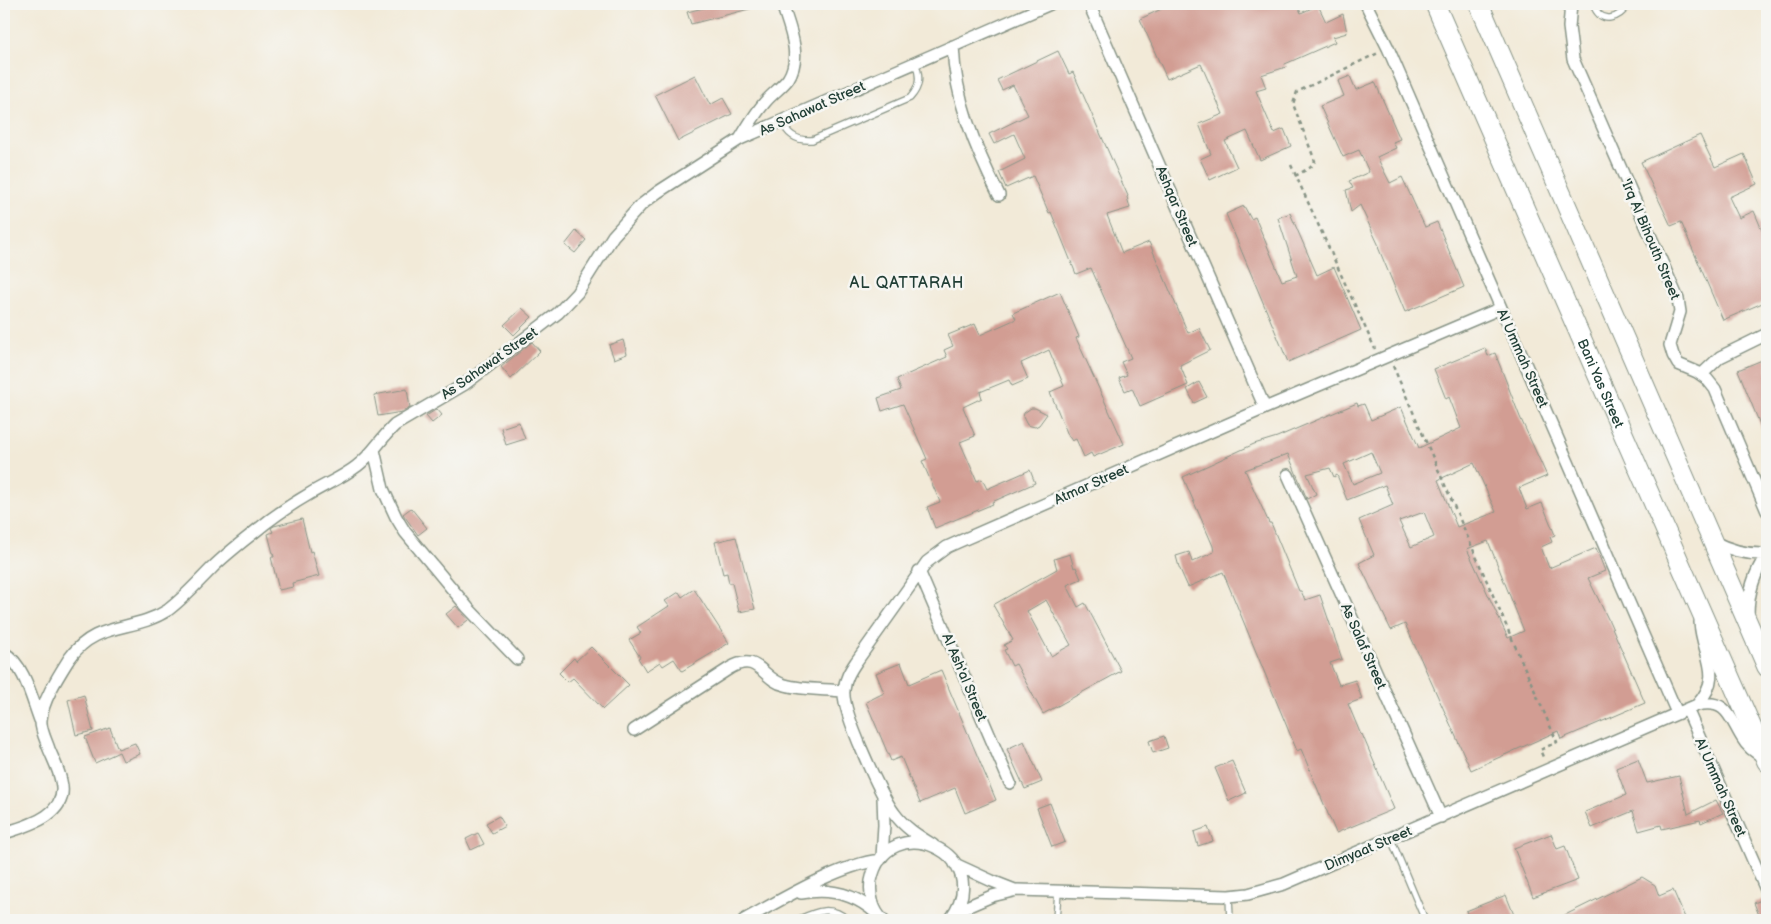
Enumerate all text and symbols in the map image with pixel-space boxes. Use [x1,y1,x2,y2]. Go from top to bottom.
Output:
street label: As Sahawat Street [757,77,868,139]
street label: Ashqar Street [1152,163,1201,250]
street label: 'Irq Al Bihouth Street [1617,176,1684,303]
district label: AL QATTARAH [849,274,965,293]
street label: Al Ummah Street [1493,306,1552,411]
street label: As Sahawat Street [438,323,541,403]
street label: Bani Yas Street [1574,336,1628,431]
street label: Atmar Street [1051,460,1132,508]
street label: As Salaf Street [1337,601,1390,692]
street label: Al Ash'al Street [938,631,991,724]
street label: Al Ummah Street [1691,735,1750,840]
street label: Dimyaat Street [1322,822,1415,874]

